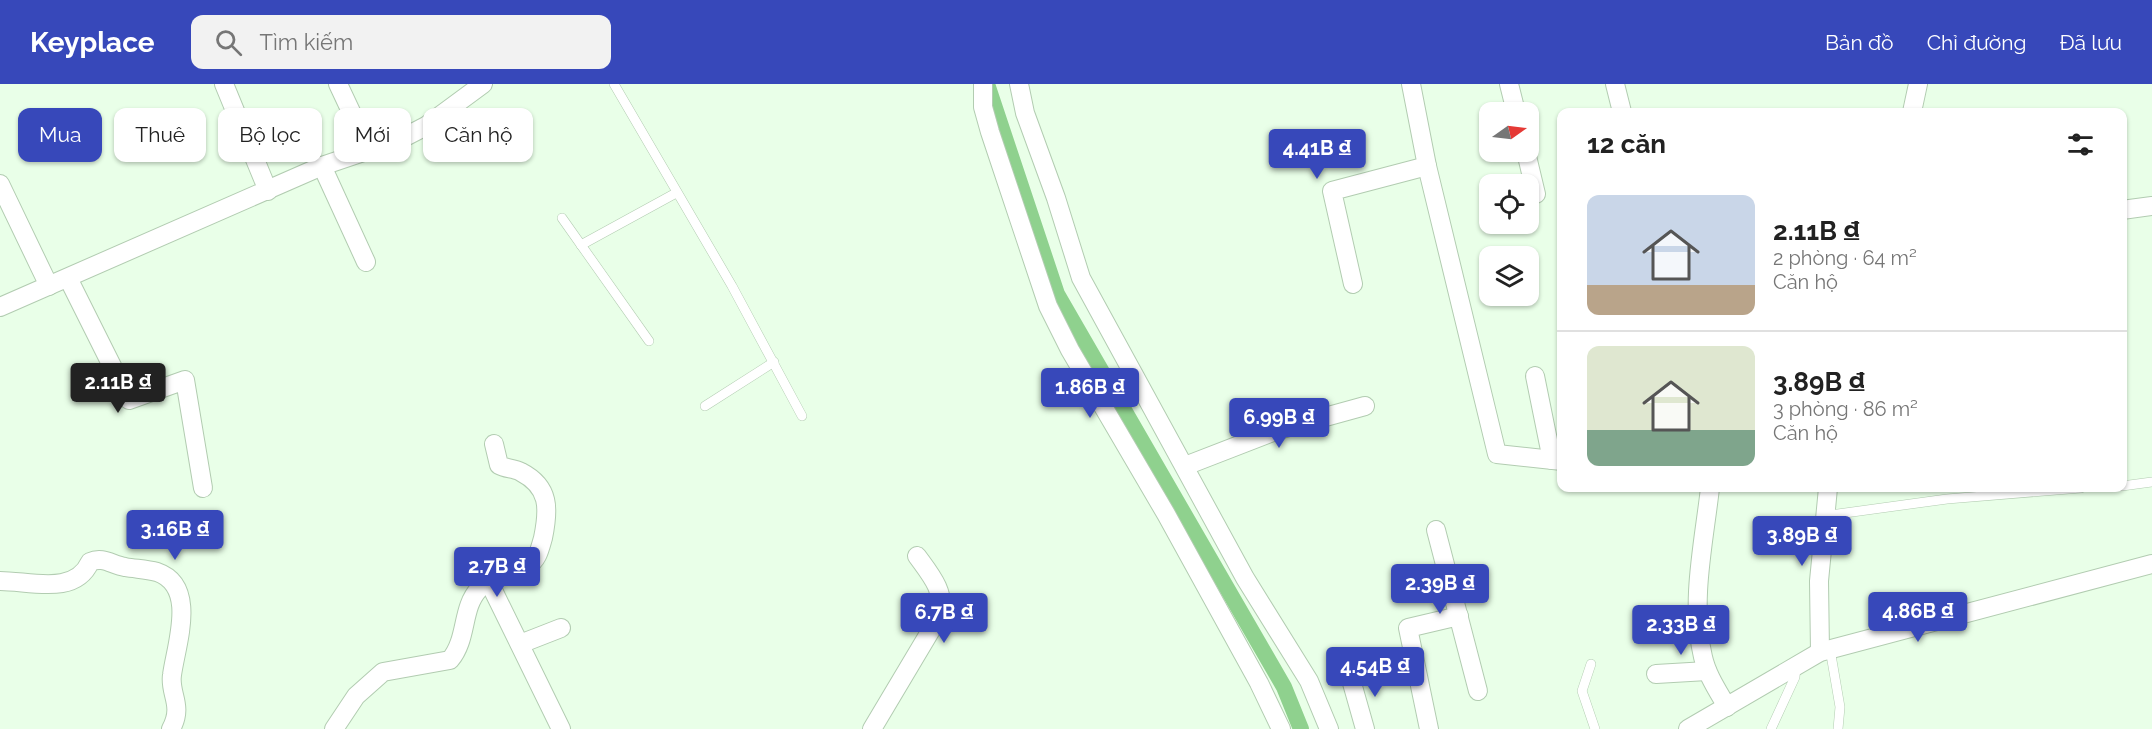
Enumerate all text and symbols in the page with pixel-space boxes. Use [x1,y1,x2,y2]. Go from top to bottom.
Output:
search box [191,15,611,69]
text: Keyplace [30,26,155,59]
icon: search [212,26,245,59]
text: Tìm kiếm [260,29,353,55]
text: Bản đồ [1825,30,1894,55]
text: Chỉ đường [1927,30,2026,55]
text: Đã lưu [2059,30,2122,55]
north arrow [1479,102,1539,162]
map controls [1479,102,1539,306]
chip: Mua [18,108,102,162]
chip: Thuê [114,108,206,162]
chip: Bộ lọc [218,108,322,162]
chip: Mới [334,108,411,162]
chip: Căn hộ [423,108,533,162]
icon: filters [2064,128,2097,161]
pin: 4.41B ₫ [1262,129,1372,180]
text: 12 căn [1587,129,1666,159]
text: 4.41B ₫ [1283,136,1351,160]
button: locate [1479,174,1539,234]
text: 2.11B ₫ [1773,216,1860,246]
icon: home [1635,219,1707,291]
button: layers [1479,246,1539,306]
text: 2 phòng · 64 m² [1773,246,1917,270]
text: Căn hộ [1773,270,1838,294]
pin: 2.11B ₫ [63,363,173,414]
text: 3.89B ₫ [1773,367,1865,397]
pin: 1.86B ₫ [1035,368,1145,419]
text: 2.11B ₫ [85,370,151,394]
icon: home [1635,370,1707,442]
text: 1.86B ₫ [1055,375,1125,399]
text: 3 phòng · 86 m² [1773,397,1918,421]
pin: 6.99B ₫ [1224,398,1334,449]
text: 6.99B ₫ [1243,405,1315,429]
text: Căn hộ [1773,421,1838,445]
pin: 3.16B ₫ [120,510,230,561]
pin: 3.89B ₫ [1747,516,1857,567]
text: 3.16B ₫ [141,517,209,541]
text: 3.89B ₫ [1767,523,1837,547]
pin: 2.7B ₫ [448,547,546,598]
text: 2.7B ₫ [468,554,526,578]
pin: 2.39B ₫ [1385,564,1495,615]
text: 2.39B ₫ [1405,571,1475,595]
pin: 4.86B ₫ [1863,592,1973,643]
pin: 6.7B ₫ [895,593,993,644]
text: 4.86B ₫ [1882,599,1954,623]
text: 6.7B ₫ [915,600,973,624]
pin: 2.33B ₫ [1626,605,1736,656]
text: 2.33B ₫ [1646,612,1716,636]
pin: 4.54B ₫ [1320,647,1430,698]
text: 4.54B ₫ [1340,654,1410,678]

